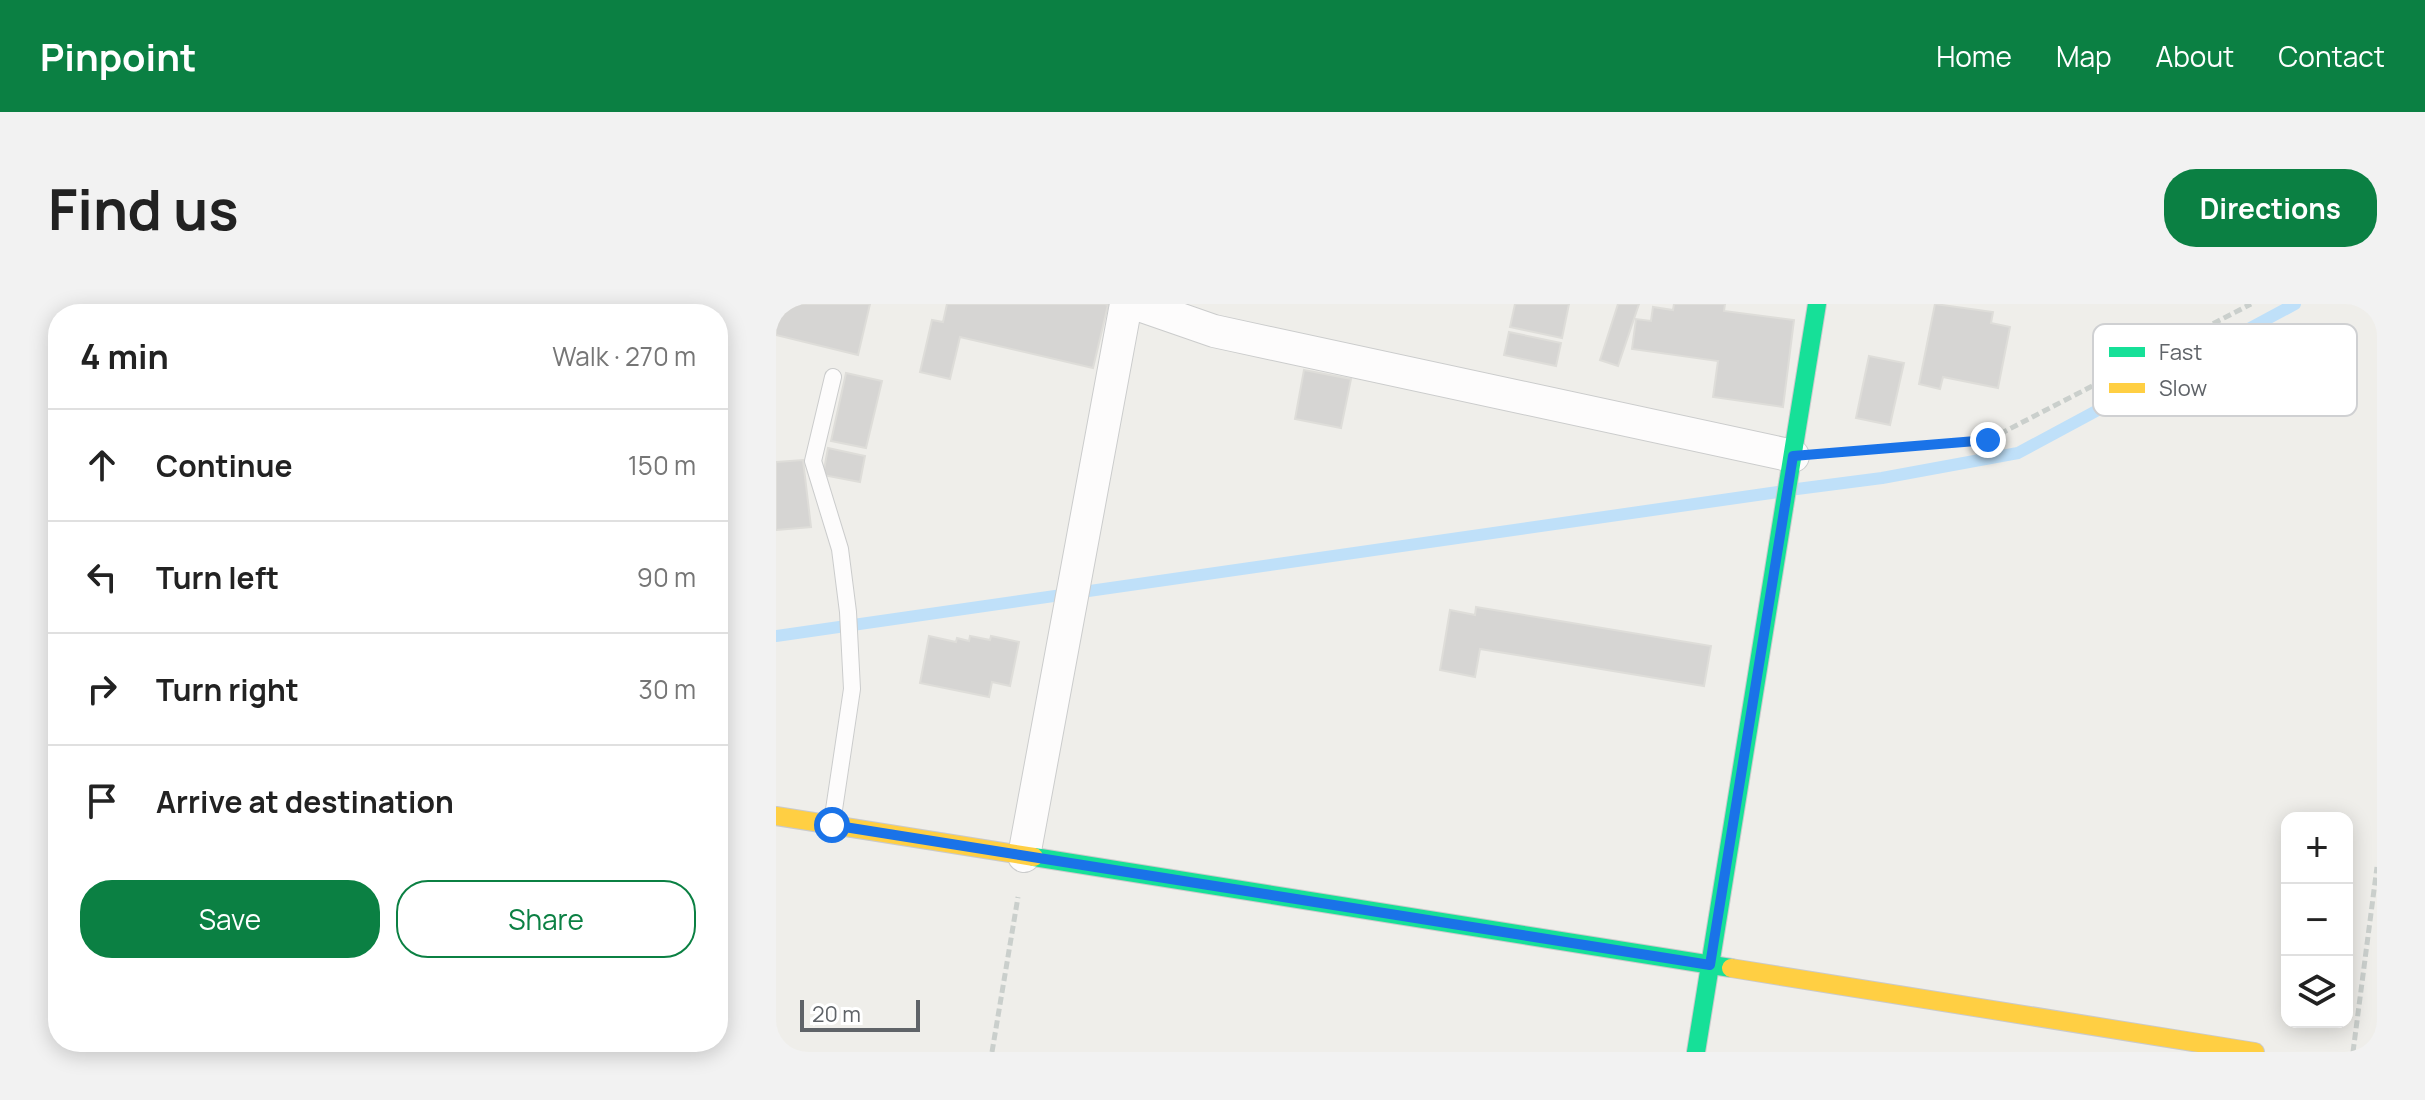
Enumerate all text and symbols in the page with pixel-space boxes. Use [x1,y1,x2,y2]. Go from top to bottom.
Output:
text: Pinpoint [40,30,196,82]
text: Home [1936,37,2012,75]
text: Map [2056,37,2112,75]
text: About [2156,37,2234,75]
text: Contact [2278,37,2385,75]
button: Directions [2164,169,2377,247]
text: Find us [48,170,239,247]
legend [2093,324,2357,416]
text: 4 min [80,333,169,379]
text: Fast [2159,337,2202,367]
text: Walk · 270 m [552,338,696,374]
text: Slow [2159,373,2207,403]
route end [1970,422,2006,458]
icon: ahead [80,443,124,487]
text: Continue [156,445,292,486]
text: 150 m [628,447,696,483]
icon: left [80,555,124,599]
text: Turn left [156,557,279,598]
text: 90 m [637,559,696,595]
icon: right [80,667,124,711]
text: Turn right [156,669,299,710]
text: 30 m [639,671,696,707]
icon: arrive [80,779,124,823]
text: Arrive at destination [156,781,454,822]
route start [814,807,850,843]
map controls [2281,812,2353,1028]
button: + [2281,812,2353,884]
button: Save [80,880,380,958]
button: Share [396,880,696,958]
button: − [2281,884,2353,956]
button: layers [2281,956,2353,1028]
scale bar [800,996,920,1032]
text: 20 m [812,999,861,1029]

